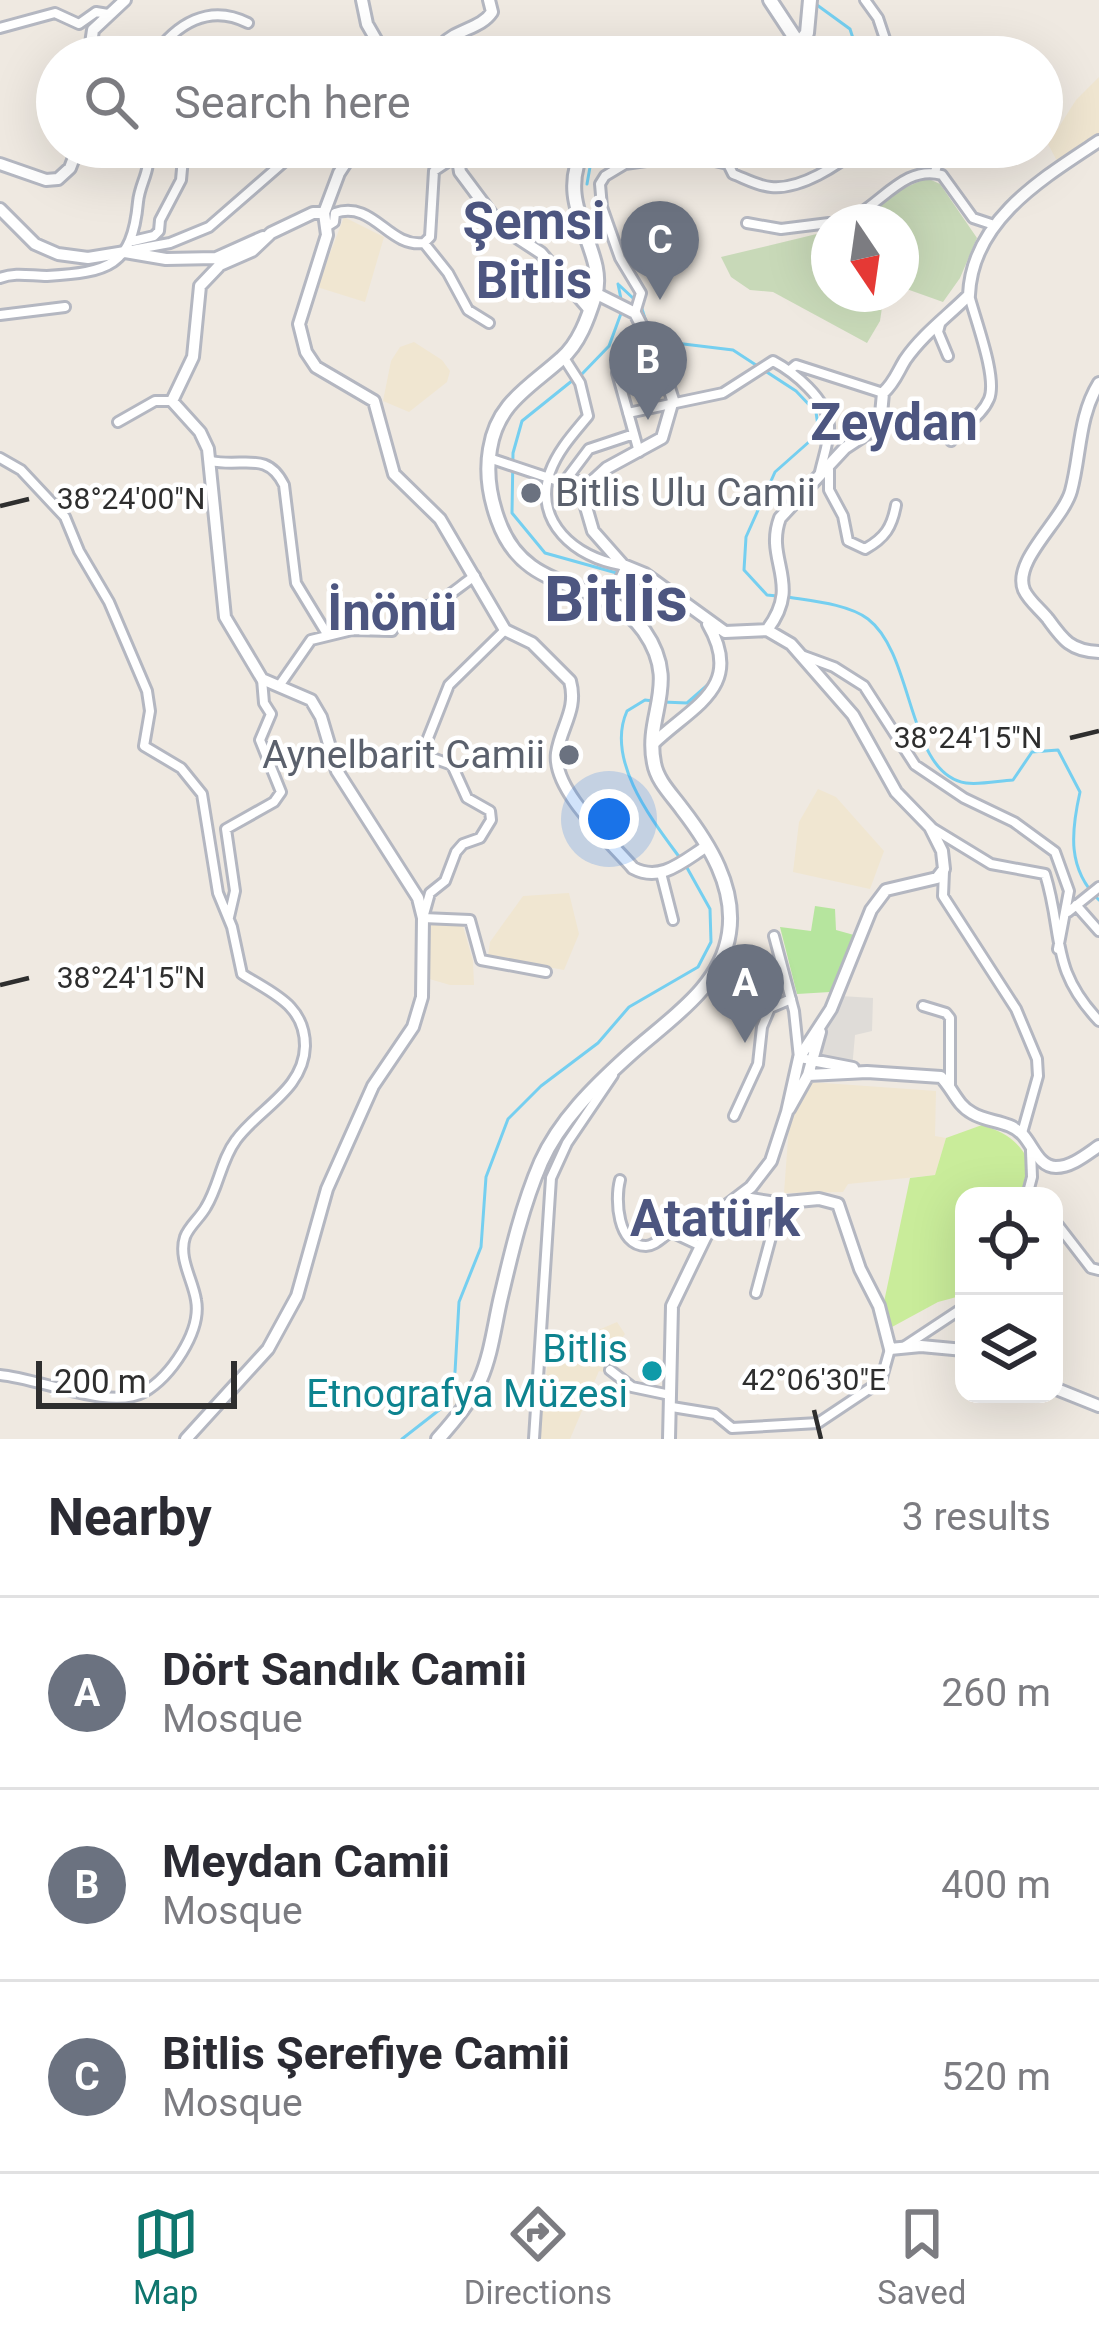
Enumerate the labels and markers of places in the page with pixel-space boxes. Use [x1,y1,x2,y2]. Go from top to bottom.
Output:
pin: C [621,201,699,300]
pin: B [609,321,687,420]
place label: Bitlis Ulu Camii [555,470,816,516]
marker: Bitlis Ulu Camii [518,480,544,506]
place label: Aynelbarit Camii [262,732,545,778]
marker: Aynelbarit Camii [556,742,582,768]
pin: A [706,944,784,1043]
place label: Bitlis Etnografya Müzesi [306,1326,628,1417]
marker: Bitlis Etnografya Müzesi [639,1358,665,1384]

